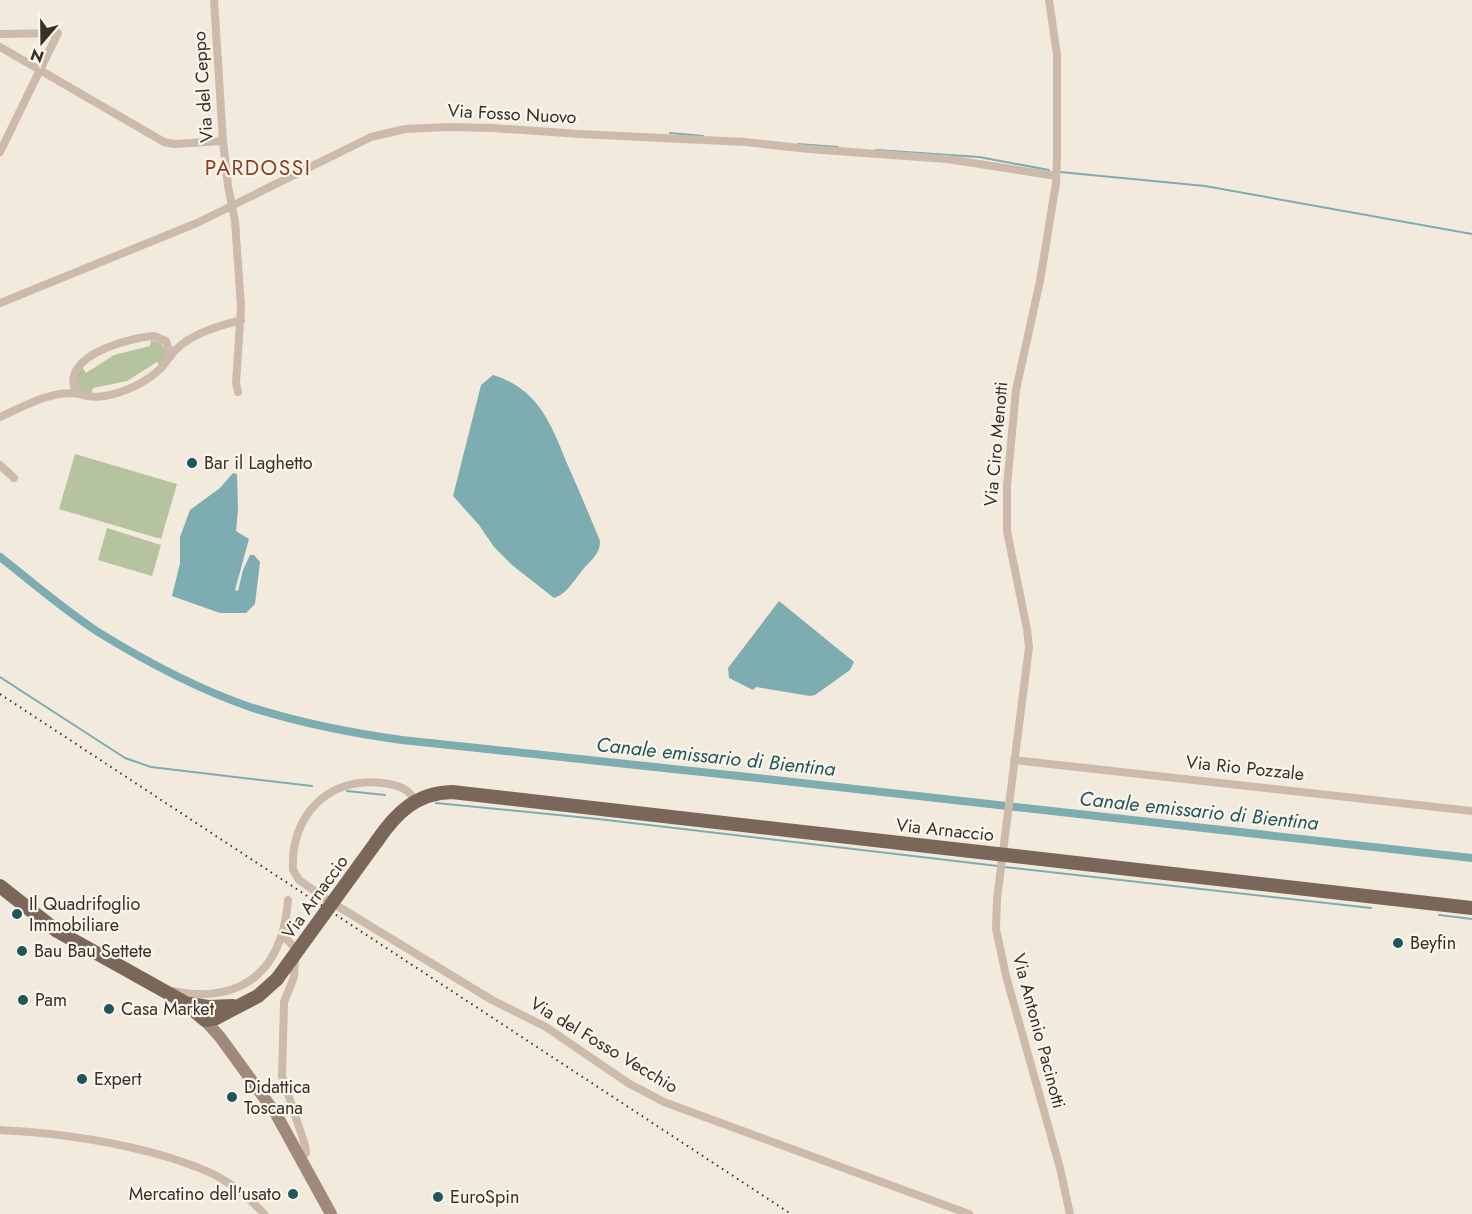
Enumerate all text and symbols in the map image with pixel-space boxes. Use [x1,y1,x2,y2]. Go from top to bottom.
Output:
north arrow [12,12,72,72]
street label: Via del Ceppo [186,30,220,144]
text: N [27,43,47,69]
street label: Via Fosso Nuovo [447,98,577,130]
district label: PARDOSSI [205,153,311,183]
street label: Via Ciro Menotti [978,380,1014,508]
place label: Bar il Laghetto [204,450,313,476]
marker: Bar il Laghetto [185,456,199,470]
water label: Canale emissario di Bientina [595,730,837,784]
street label: Via Rio Pozzale [1185,749,1305,787]
water label: Canale emissario di Bientina [1078,784,1320,838]
street label: Via Arnaccio [895,812,996,848]
street label: Via Arnaccio [276,849,355,944]
place label: Il Quadrifoglio Immobiliare [29,891,140,938]
marker: Il Quadrifoglio Immobiliare [10,907,24,921]
place label: Beyfin [1410,930,1456,956]
marker: Beyfin [1391,936,1405,950]
place label: Bau Bau Settete [34,938,152,964]
marker: Bau Bau Settete [15,944,29,958]
street label: Via Antonio Pacinotti [1006,951,1072,1111]
place label: Pam [35,987,67,1013]
street label: Via del Fosso Vecchio [525,990,683,1100]
marker: Pam [16,993,30,1007]
place label: Casa Market [121,996,215,1022]
marker: Casa Market [102,1002,116,1016]
place label: Expert [94,1066,142,1092]
marker: Expert [75,1072,89,1086]
place label: Didattica Toscana [244,1074,310,1121]
marker: Didattica Toscana [225,1090,239,1104]
place label: Mercatino dell'usato [129,1181,281,1207]
place label: EuroSpin [450,1184,519,1210]
marker: Mercatino dell'usato [286,1187,300,1201]
marker: EuroSpin [431,1190,445,1204]

